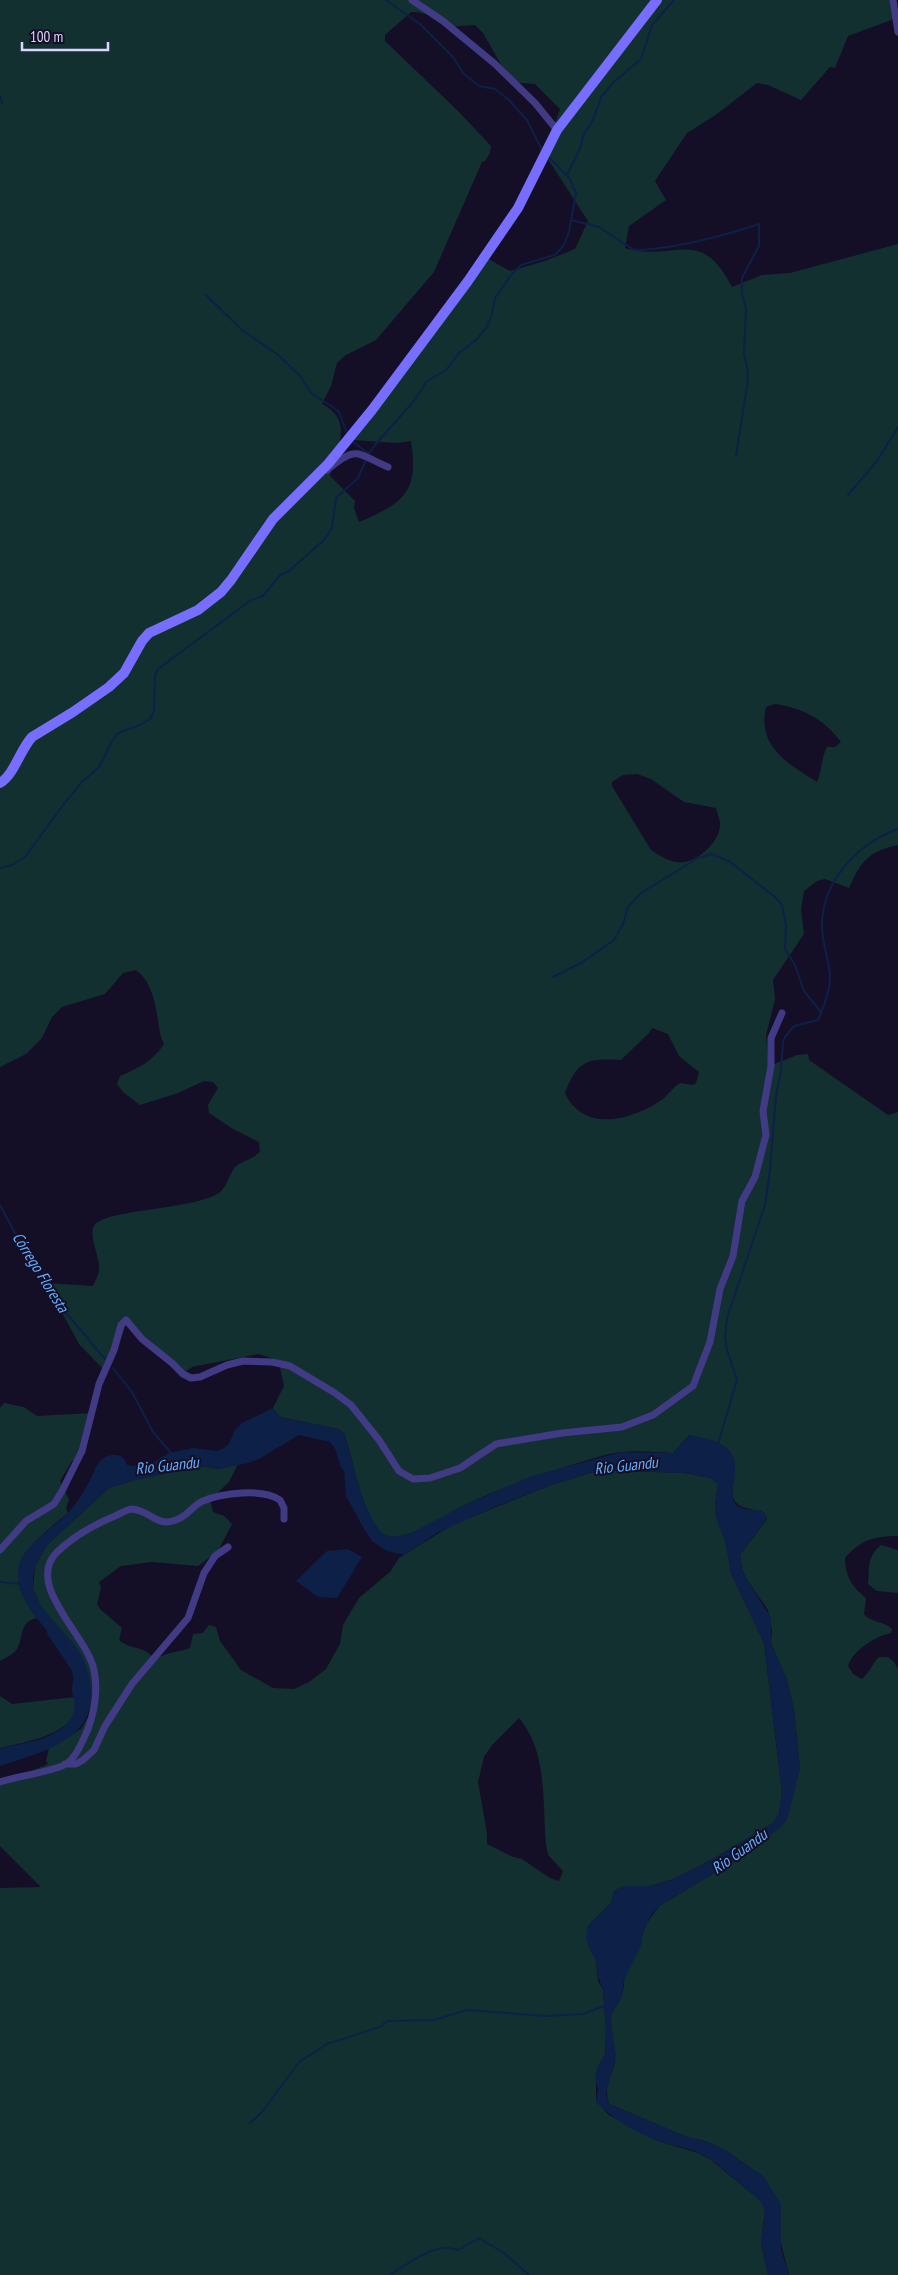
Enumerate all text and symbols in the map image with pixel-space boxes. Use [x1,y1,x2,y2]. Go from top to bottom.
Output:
scale bar [22,20,109,52]
text: 100 m [30,27,63,46]
water label: Córrego Floresta [8,1228,74,1317]
water label: Rio Guandu [134,1452,201,1478]
water label: Rio Guandu [593,1452,660,1478]
water label: Rio Guandu [707,1824,771,1878]

